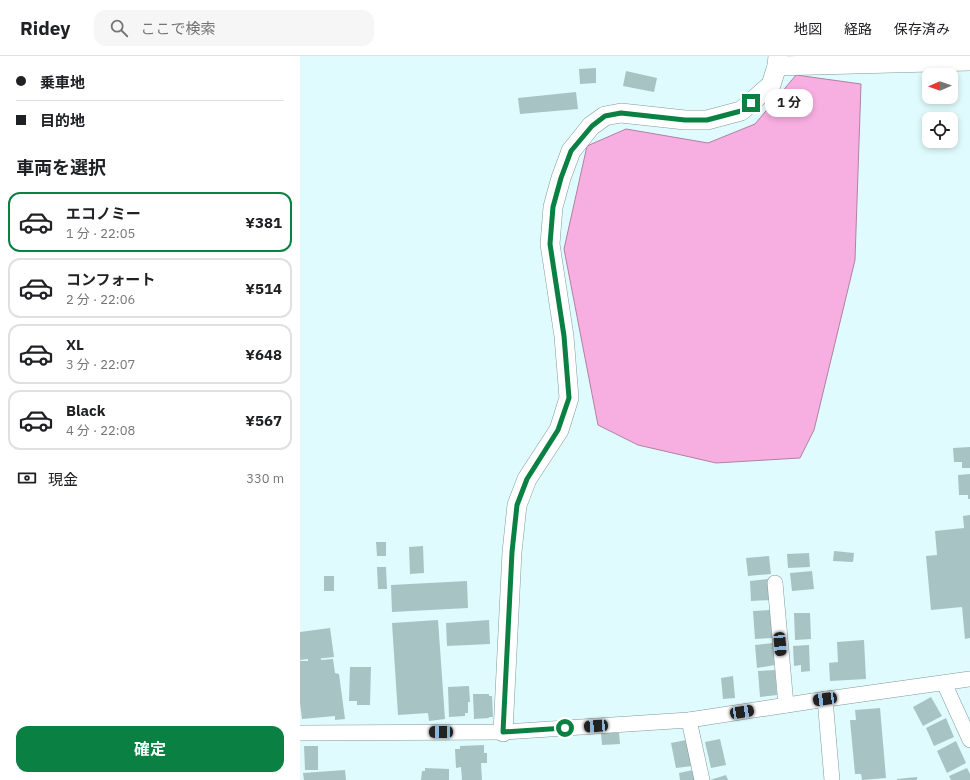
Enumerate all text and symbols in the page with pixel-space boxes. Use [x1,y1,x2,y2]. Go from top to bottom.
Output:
search box [94,10,374,46]
text: Ridey [20,16,70,40]
icon: search [108,17,130,39]
text: ここで検索 [140,19,216,38]
text: 地図 [794,20,822,38]
text: 経路 [844,20,872,38]
text: 保存済み [894,20,950,38]
north arrow [922,68,958,104]
map controls [922,68,958,148]
text: 乗車地 [40,73,85,92]
callout: 1 分 [765,89,813,117]
route end [742,94,760,112]
text: 1 分 [777,94,801,111]
text: 目的地 [40,111,85,130]
button: locate [922,112,958,148]
text: 車両を選択 [16,156,106,179]
icon: car [18,204,54,240]
text: エコノミー [66,204,141,223]
text: ¥381 [245,213,282,232]
text: 1 分 · 22:05 [66,225,135,242]
icon: car [18,270,54,306]
text: コンフォート [66,270,156,289]
text: ¥514 [245,279,282,298]
text: 2 分 · 22:06 [66,291,135,308]
text: XL [66,335,84,354]
icon: car [18,336,54,372]
text: ¥648 [245,345,282,364]
text: 3 分 · 22:07 [66,356,135,373]
text: Black [66,401,106,420]
icon: car [18,402,54,438]
text: ¥567 [245,411,282,430]
text: 4 分 · 22:08 [66,422,135,439]
icon: cash [16,467,38,489]
text: 現金 [48,470,78,489]
text: 330 m [246,470,284,487]
car [773,632,787,656]
car [812,691,838,707]
car [729,704,755,720]
route start [556,719,574,737]
car [584,719,608,733]
button: 確定 [16,726,284,772]
car [429,726,453,738]

